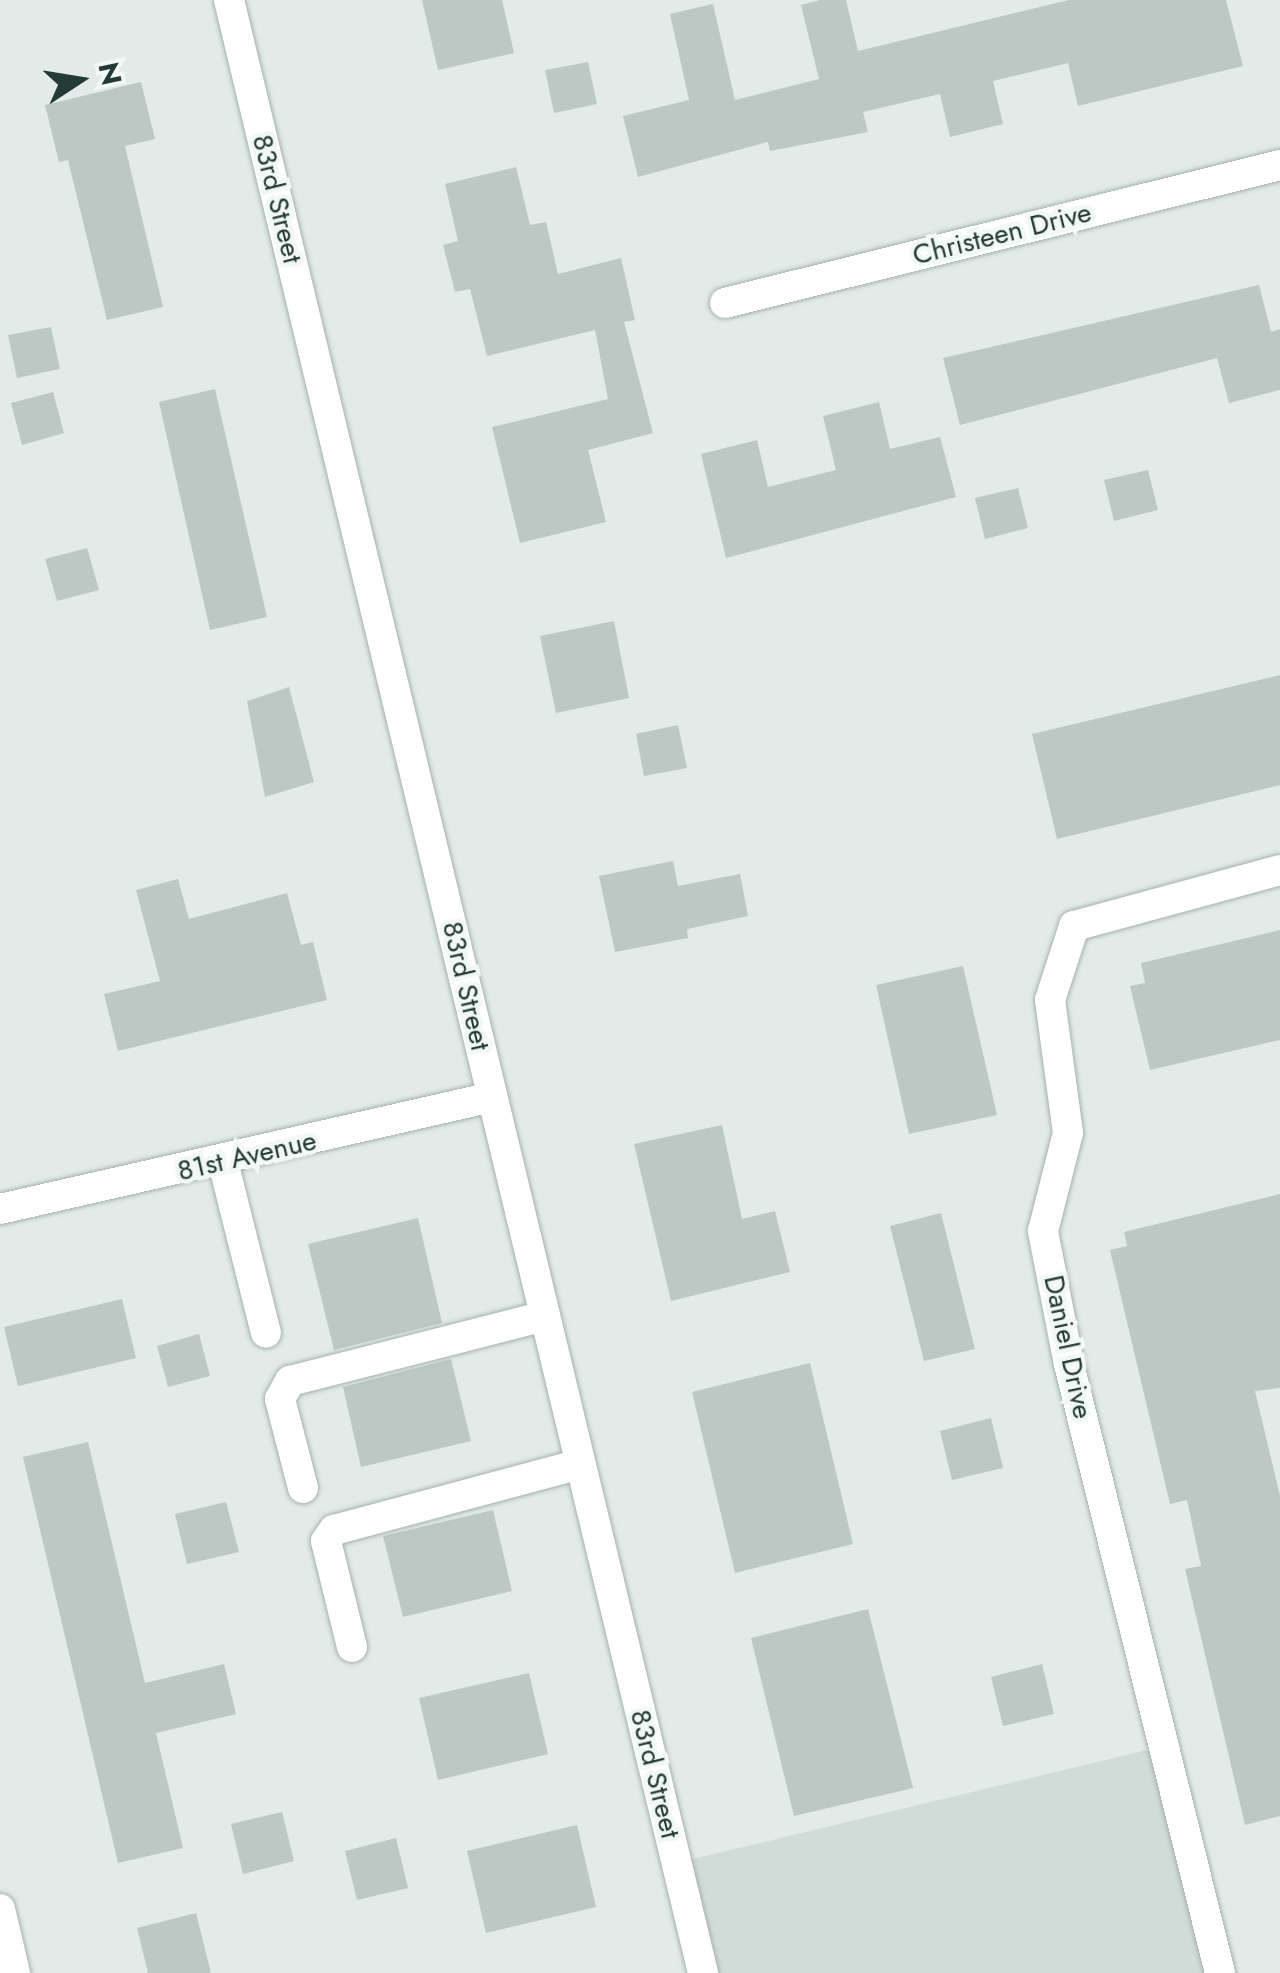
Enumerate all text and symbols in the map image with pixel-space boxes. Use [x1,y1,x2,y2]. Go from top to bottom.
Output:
north arrow [30,30,130,130]
text: N [87,59,132,89]
street label: 83rd Street [245,131,309,267]
street label: Christeen Drive [909,196,1095,272]
street label: 83rd Street [435,918,497,1054]
street label: 81st Avenue [174,1124,320,1188]
street label: Daniel Drive [1036,1272,1100,1422]
street label: 83rd Street [623,1706,687,1842]

